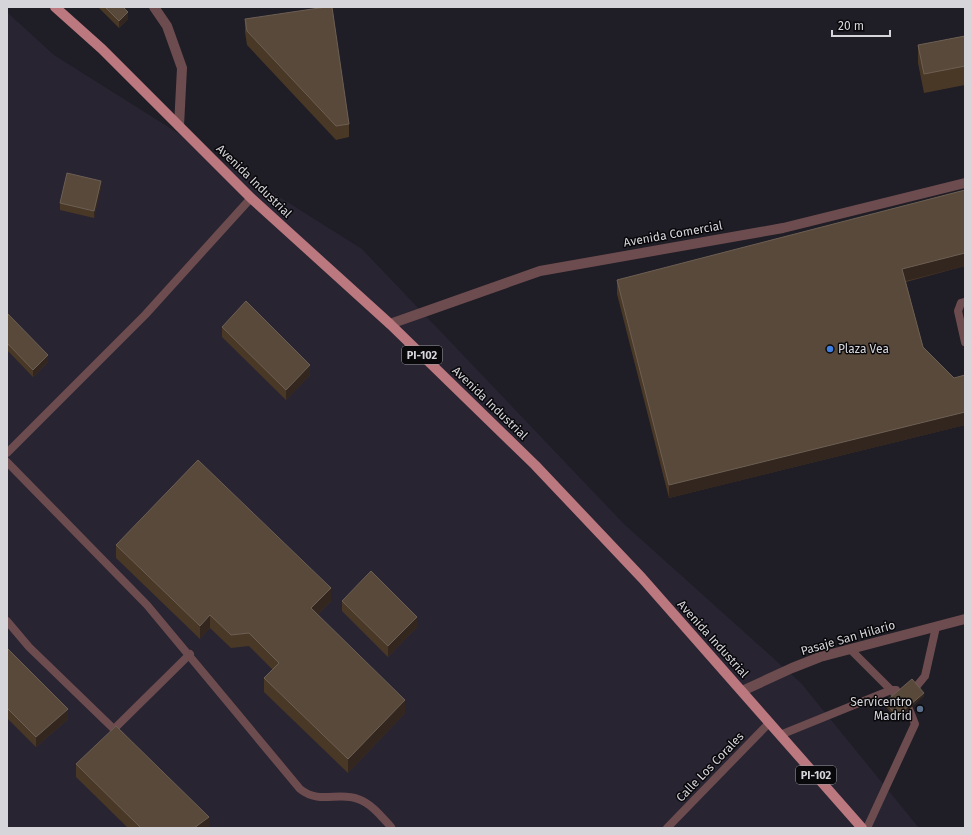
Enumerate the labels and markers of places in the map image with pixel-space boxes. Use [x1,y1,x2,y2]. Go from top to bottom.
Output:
place label: Plaza Vea [838,342,889,356]
marker: Plaza Vea [825,344,835,354]
place label: Servicentro Madrid [850,695,912,723]
marker: Servicentro Madrid [915,704,925,714]

